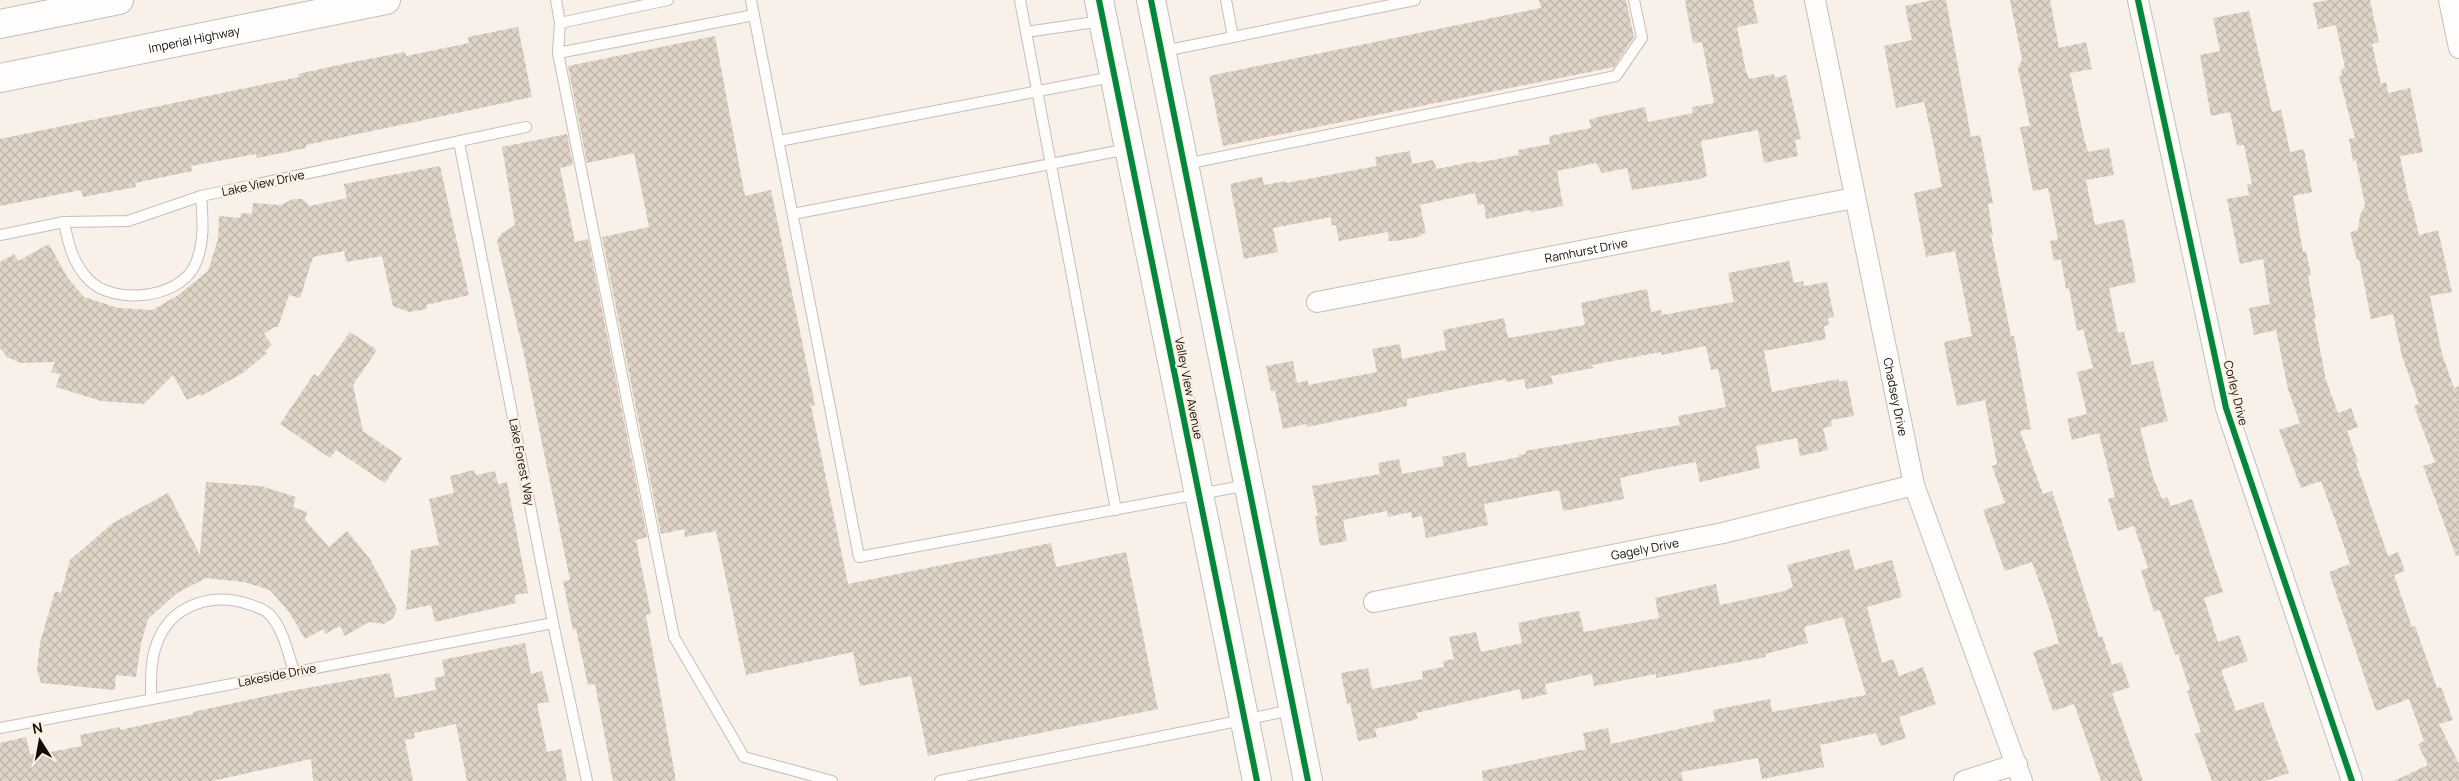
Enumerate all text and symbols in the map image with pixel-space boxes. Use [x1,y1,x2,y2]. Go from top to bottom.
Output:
street label: Imperial Highway [147,21,242,56]
street label: Lake View Drive [220,166,306,200]
street label: Ramhurst Drive [1543,234,1629,266]
street label: Valley View Avenue [1171,335,1207,441]
street label: Chadsey Drive [1880,356,1912,438]
street label: Corley Drive [2220,359,2252,427]
street label: Lake Forest Way [505,417,539,508]
street label: Gagely Drive [1609,533,1680,563]
street label: Lakeside Drive [236,659,318,691]
north arrow [15,716,65,766]
text: N [31,717,44,738]

